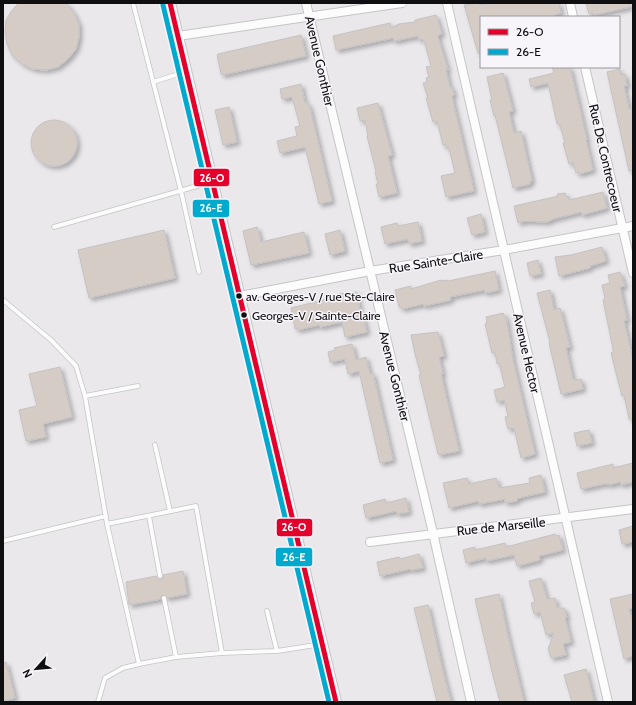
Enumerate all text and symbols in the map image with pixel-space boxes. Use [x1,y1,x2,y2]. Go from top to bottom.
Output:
street label: Avenue Gonthier [302,14,338,109]
legend [480,16,620,68]
text: 26-O [516,24,543,39]
text: 26-E [516,44,541,59]
street label: Rue De Contrecoeur [586,102,626,215]
line badge: 26-O [193,168,230,187]
text: 26-O [200,171,224,185]
line badge: 26-E [192,199,230,218]
text: 26-E [200,201,222,215]
street label: Rue Sainte-Claire [388,246,484,276]
place label: av. Georges-V / rue Ste-Claire [246,289,395,304]
marker: av. Georges-V / rue Ste-Claire [234,291,244,301]
place label: Georges-V / Sainte-Claire [252,308,381,323]
marker: Georges-V / Sainte-Claire [239,310,249,320]
street label: Avenue Hector [510,312,544,395]
street label: Avenue Gonthier [376,329,414,423]
street label: Rue de Marseille [456,513,547,539]
line badge: 26-O [276,518,313,537]
text: 26-O [282,520,306,534]
line badge: 26-E [275,547,313,567]
text: 26-E [283,550,305,564]
north arrow [16,649,56,689]
text: N [19,667,35,680]

